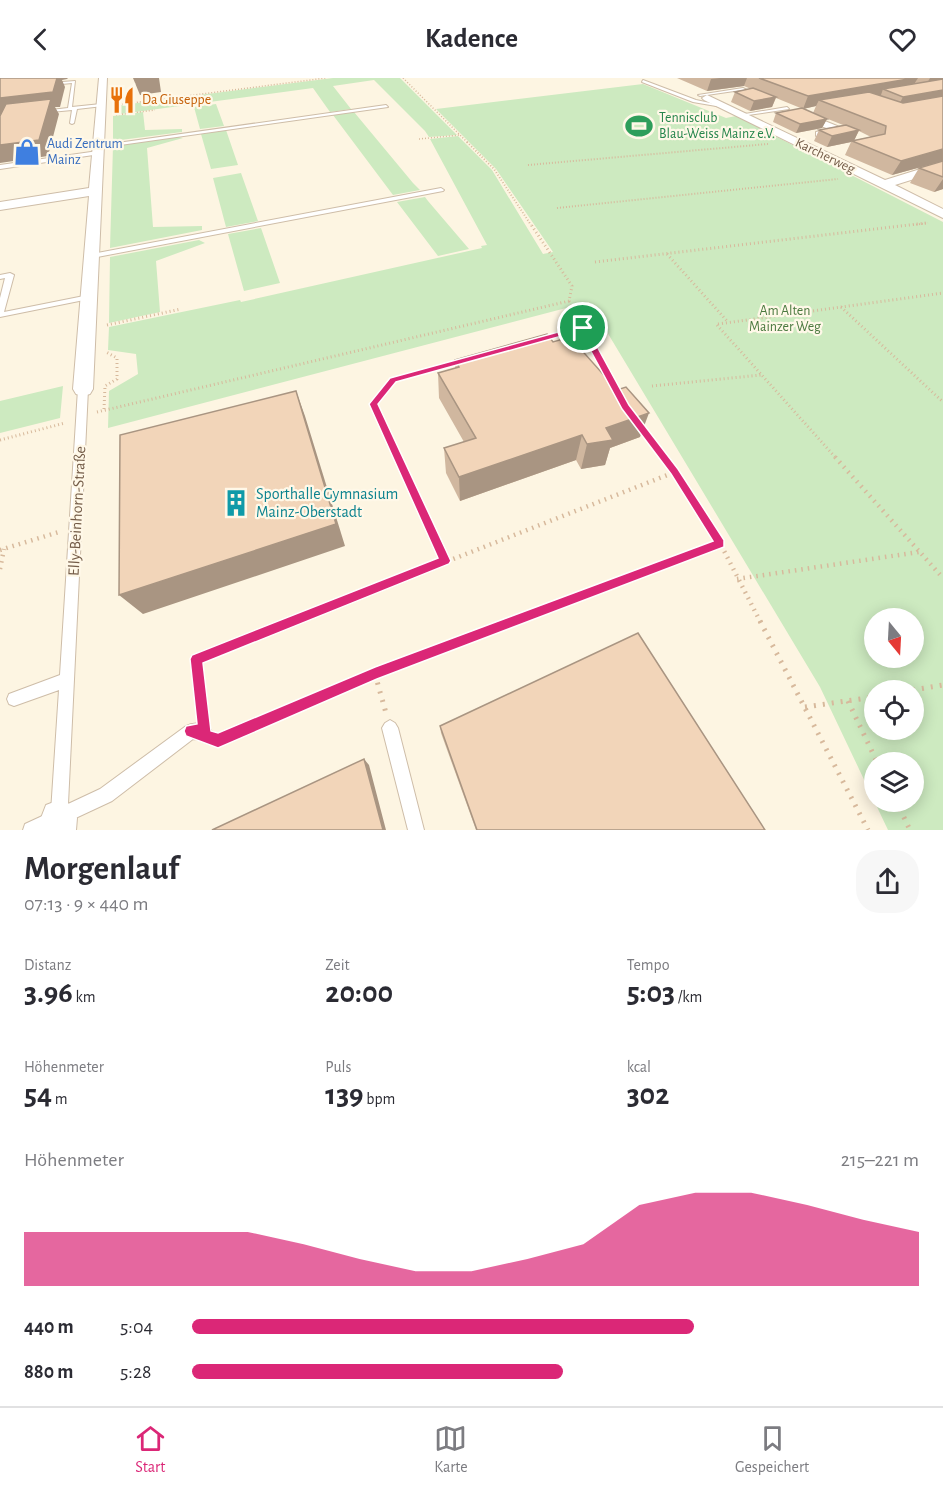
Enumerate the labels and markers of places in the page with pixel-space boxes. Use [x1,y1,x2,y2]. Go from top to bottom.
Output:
restaurant icon: Da Giuseppe [107,85,137,115]
place label: Da Giuseppe [142,93,211,107]
sports icon: Tennisclub Blau-Weiss Mainz e.V. [624,111,654,141]
place label: Tennisclub Blau-Weiss Mainz e.V. [659,111,775,141]
shop icon: Audi Zentrum Mainz [12,137,42,167]
place label: Audi Zentrum Mainz [47,137,123,167]
pin [557,302,608,353]
place label: Sporthalle Gymnasium Mainz-Oberstadt [256,486,398,520]
building icon: Sporthalle Gymnasium Mainz-Oberstadt [221,488,251,518]

